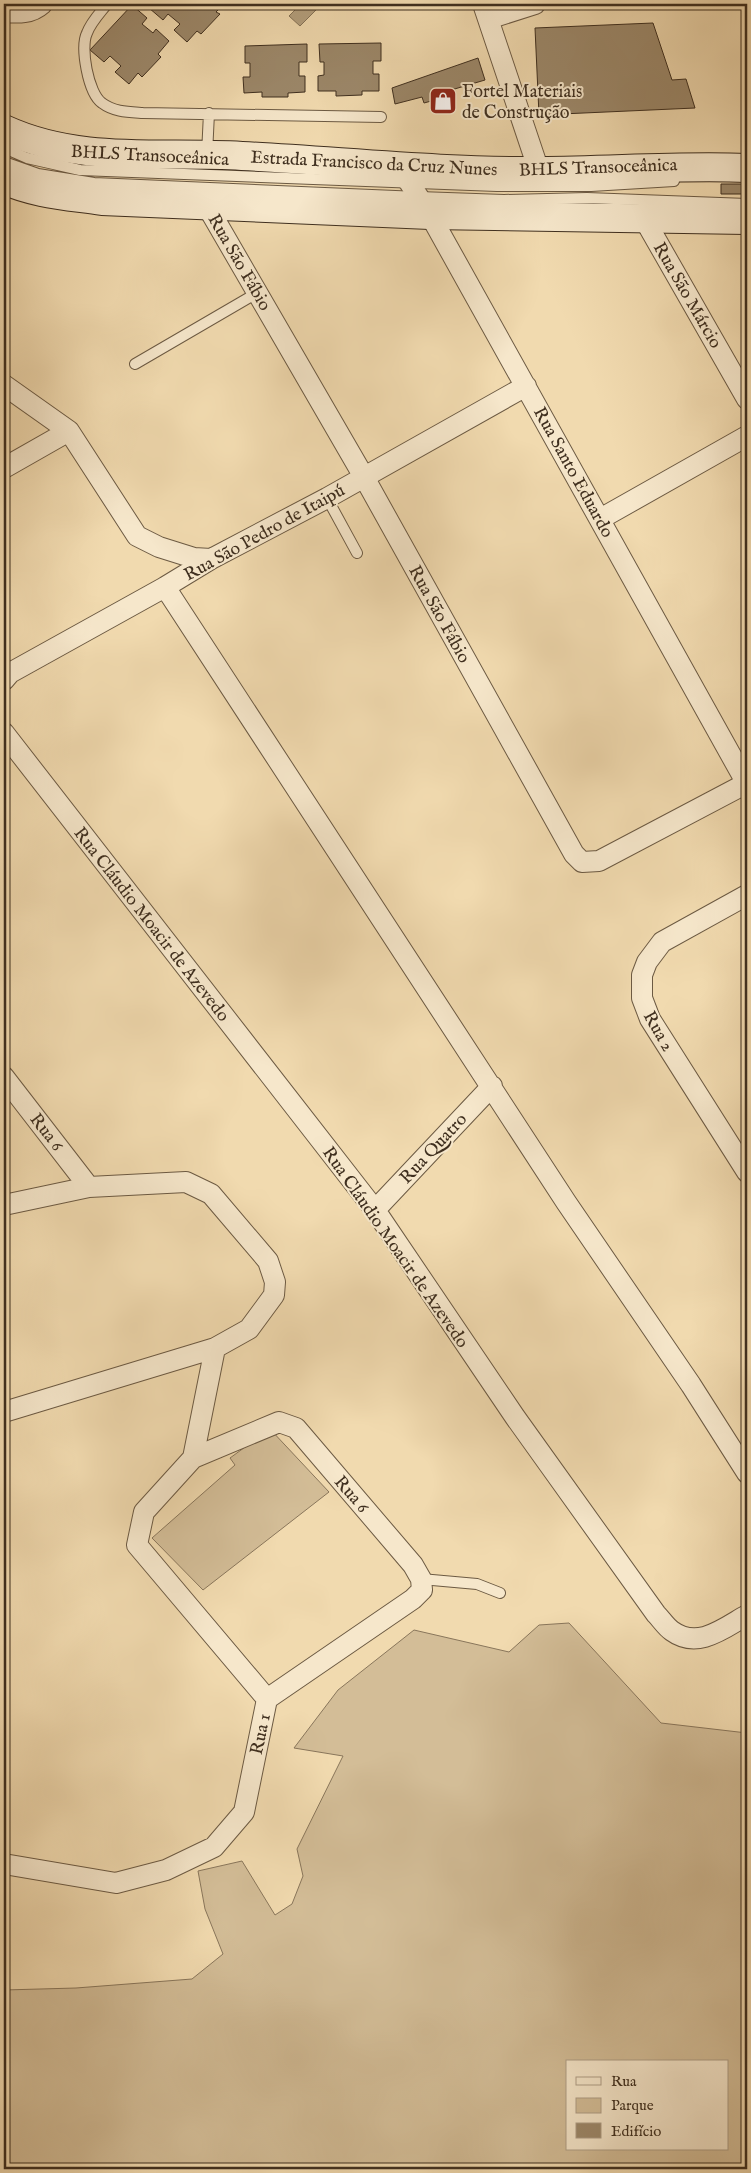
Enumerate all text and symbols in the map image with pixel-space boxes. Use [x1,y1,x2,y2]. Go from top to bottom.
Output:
place label: Fortel Materiais de Construção [462,81,582,125]
shop icon: Fortel Materiais de Construção [428,86,458,116]
street label: BHLS Transoceânica [70,141,230,172]
street label: Estrada Francisco da Cruz Nunes [250,147,498,182]
street label: BHLS Transoceânica [518,154,678,183]
street label: Rua São Fábio [202,210,276,316]
street label: Rua São Márcio [647,239,726,353]
street label: Rua Santo Eduardo [527,403,618,542]
street label: Rua São Pedro de Itaipú [180,479,349,587]
street label: Rua São Fábio [402,562,475,668]
street label: Rua Cláudio Moacir de Azevedo [68,823,234,1027]
street label: Rua 2 [637,1007,678,1056]
street label: Rua Quatro [395,1108,473,1189]
street label: Rua 6 [24,1109,68,1157]
street label: Rua Cláudio Moacir de Azevedo [316,1143,473,1353]
street label: Rua 6 [328,1471,374,1519]
street label: Rua 1 [246,1712,277,1757]
legend [566,2060,728,2150]
text: Rua [611,2072,637,2091]
text: Parque [611,2096,654,2115]
text: Edifício [611,2122,661,2141]

